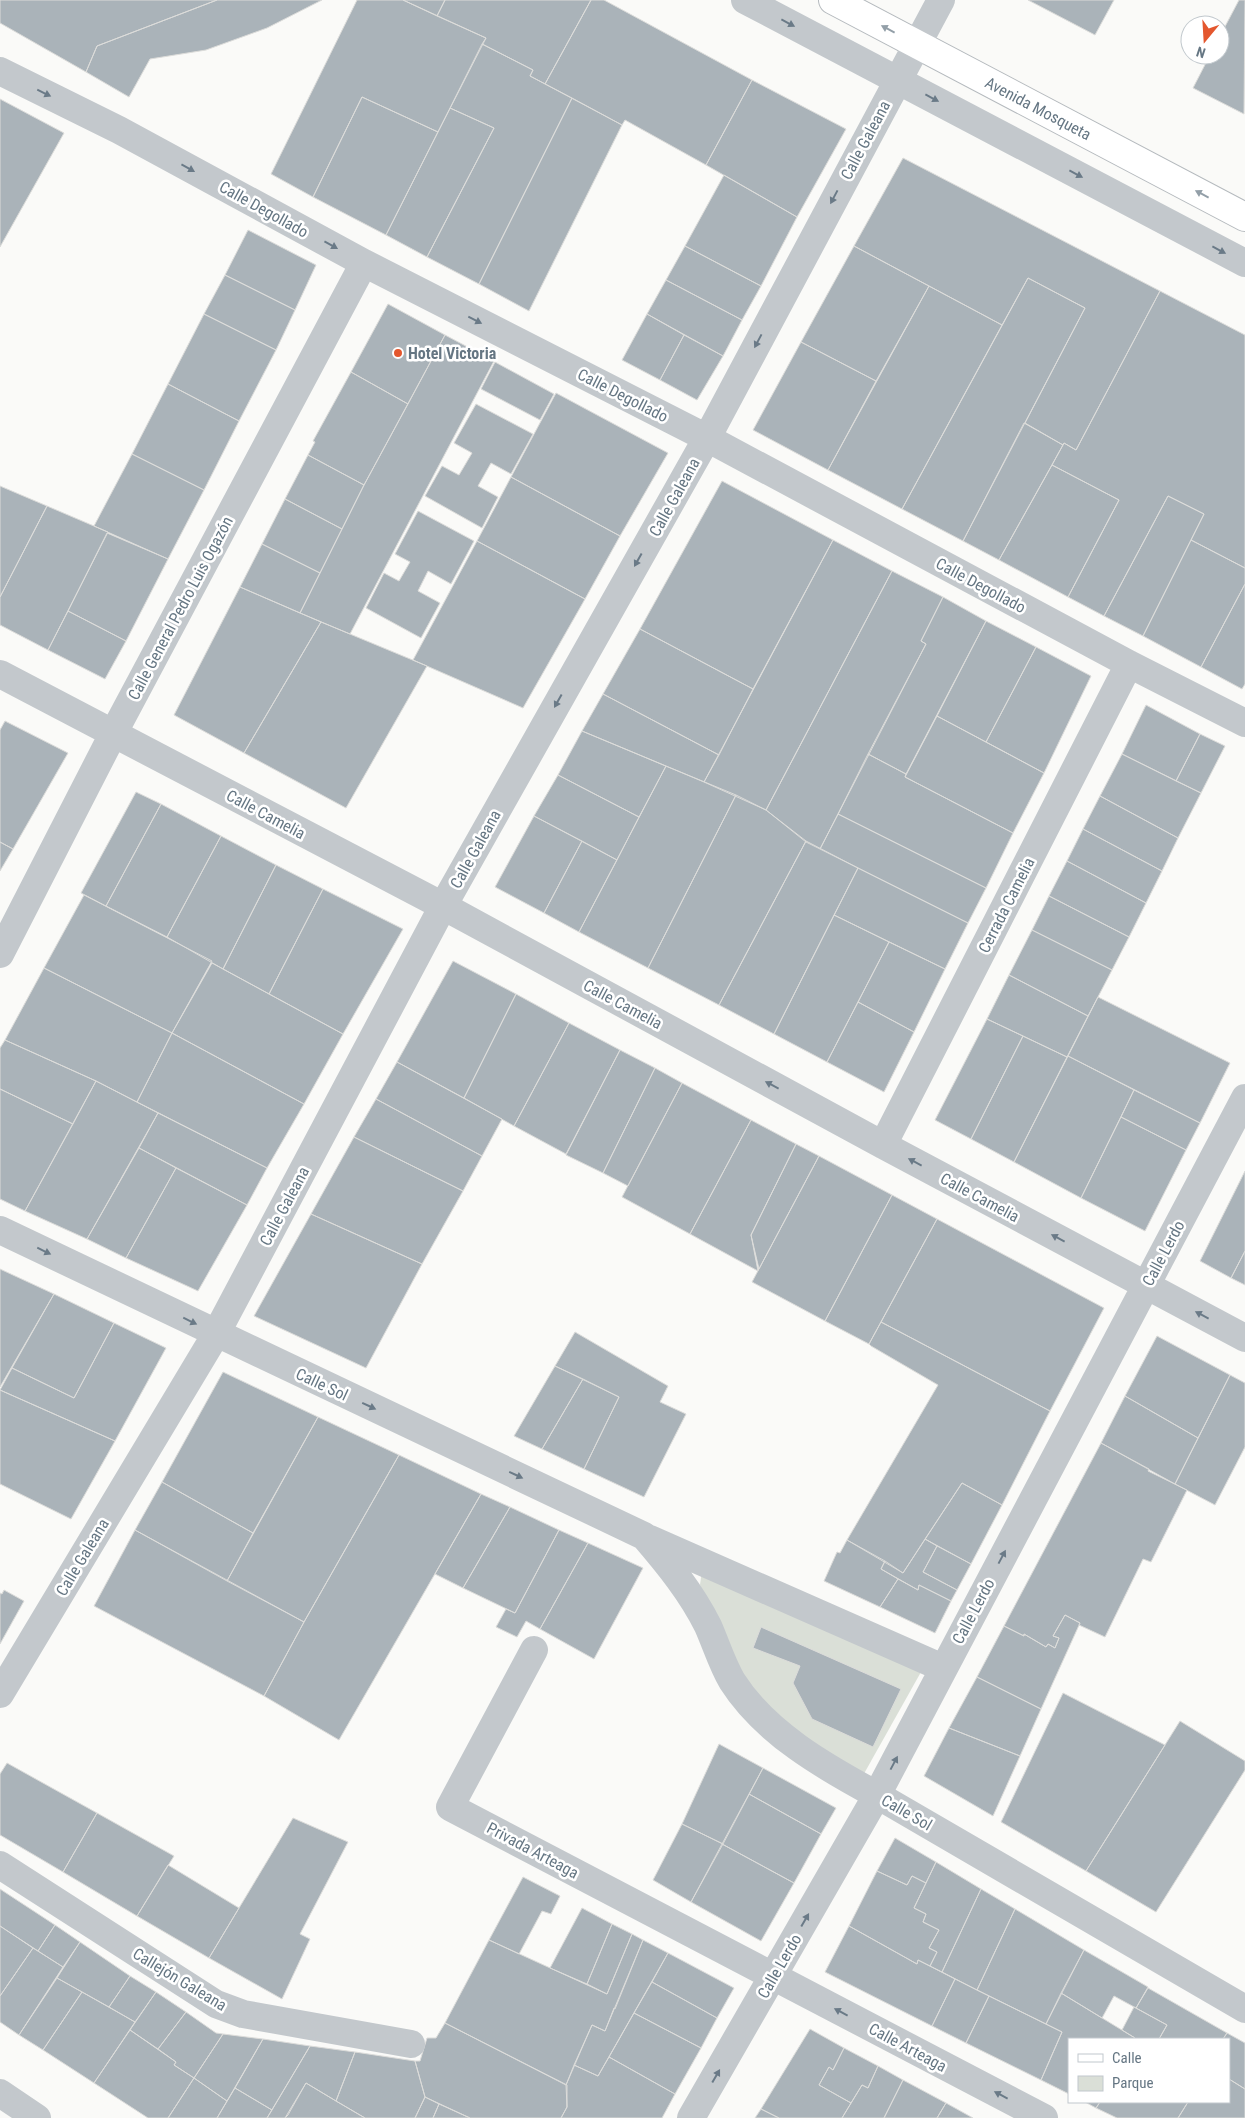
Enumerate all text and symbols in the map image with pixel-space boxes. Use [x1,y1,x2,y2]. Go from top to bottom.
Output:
north arrow [1180,15,1230,65]
one-way arrow [781,19,795,27]
one-way arrow [880,25,895,33]
text: N [1194,43,1208,61]
street label: Avenida Mosqueta [982,73,1094,144]
one-way arrow [36,89,51,97]
one-way arrow [925,94,938,103]
street label: Calle Galeana [837,98,894,183]
one-way arrow [180,164,195,172]
one-way arrow [1068,170,1083,178]
street label: Calle Degollado [216,177,312,242]
one-way arrow [830,190,839,204]
one-way arrow [1195,190,1209,198]
one-way arrow [324,241,337,250]
one-way arrow [1212,246,1227,254]
one-way arrow [468,316,482,324]
one-way arrow [754,333,762,348]
place label: Hotel Victoria [408,344,497,363]
marker: Hotel Victoria [392,347,404,359]
street label: Calle Degollado [574,365,671,426]
street label: Calle Galeana [645,455,704,540]
street label: Calle General Pedro Luis Ogazón [124,513,237,703]
one-way arrow [634,552,642,567]
street label: Calle Degollado [933,554,1029,617]
one-way arrow [554,695,563,708]
street label: Calle Camelia [223,786,308,843]
street label: Calle Galeana [446,807,505,892]
street label: Cerrada Camelia [974,854,1039,956]
street label: Calle Camelia [580,976,665,1033]
one-way arrow [765,1081,779,1089]
one-way arrow [908,1158,922,1166]
street label: Calle Galeana [256,1164,313,1249]
street label: Calle Camelia [937,1169,1022,1226]
street label: Calle Lerdo [1138,1217,1189,1289]
one-way arrow [1052,1234,1065,1243]
one-way arrow [37,1247,51,1255]
one-way arrow [1195,1311,1209,1319]
one-way arrow [183,1317,198,1325]
street label: Calle Sol [293,1364,351,1405]
one-way arrow [362,1402,376,1410]
one-way arrow [509,1472,523,1480]
street label: Calle Galeana [52,1515,113,1599]
one-way arrow [998,1550,1006,1564]
street label: Calle Lerdo [948,1575,999,1647]
one-way arrow [890,1756,898,1770]
street label: Calle Sol [878,1790,935,1834]
street label: Privada Arteaga [484,1818,582,1883]
one-way arrow [801,1912,809,1927]
street label: Calle Lerdo [753,1931,805,2002]
street label: Callejón Galeana [129,1944,230,2015]
one-way arrow [834,2008,848,2016]
street label: Calle Arteaga [866,2019,950,2076]
legend [1068,2038,1230,2103]
text: Calle [1112,2049,1142,2067]
one-way arrow [711,2069,720,2082]
text: Parque [1112,2074,1154,2092]
one-way arrow [993,2091,1008,2099]

